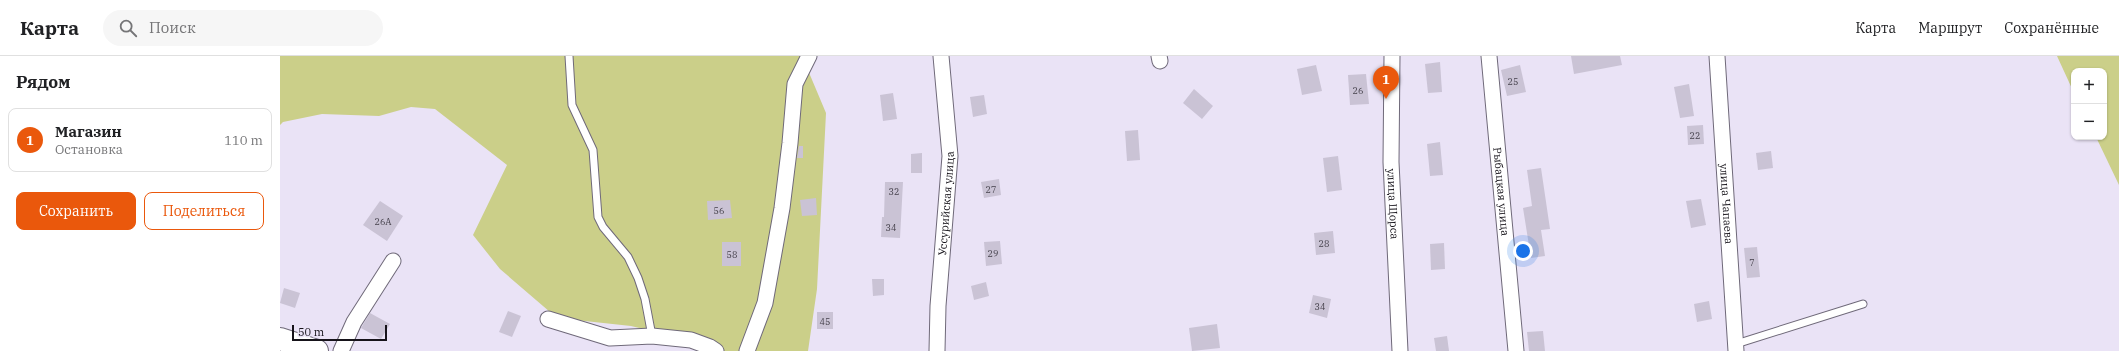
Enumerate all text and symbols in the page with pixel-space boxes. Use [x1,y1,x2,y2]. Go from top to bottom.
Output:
search box [103,10,383,46]
text: Карта [20,16,79,40]
icon: search [117,17,139,39]
text: Поиск [149,18,196,37]
text: Карта [1855,19,1896,37]
text: Маршрут [1918,19,1982,37]
text: Сохранённые [2004,19,2099,37]
pin: 1 [1373,66,1399,99]
map controls [2071,68,2107,140]
button: + [2071,68,2107,104]
text: Рядом [16,71,71,93]
house number: 25 [1508,76,1518,87]
house number: 26 [1353,85,1363,96]
button: − [2071,104,2107,140]
text: Магазин [55,122,122,141]
house number: 22 [1690,130,1700,141]
text: 1 [26,132,34,149]
text: 110 m [224,132,263,149]
text: Остановка [55,141,123,158]
street label: Рыбацкая улица [1490,146,1512,236]
street label: Уссурийская улица [935,151,957,256]
street label: улица Чапаева [1717,163,1736,244]
street label: улица Щорса [1384,168,1402,240]
house number: 27 [986,184,996,195]
house number: 32 [889,186,899,197]
button: Сохранить [16,192,136,230]
button: Поделиться [144,192,264,230]
house number: 56 [714,205,724,216]
house number: 26А [375,216,392,227]
house number: 34 [886,222,896,233]
house number: 28 [1319,238,1329,249]
your location [1513,241,1533,261]
house number: 29 [988,248,998,259]
house number: 58 [727,249,737,260]
house number: 7 [1749,257,1755,268]
house number: 34 [1315,301,1325,312]
house number: 45 [820,316,830,327]
scale bar [292,323,387,342]
text: 50 m [298,325,324,339]

